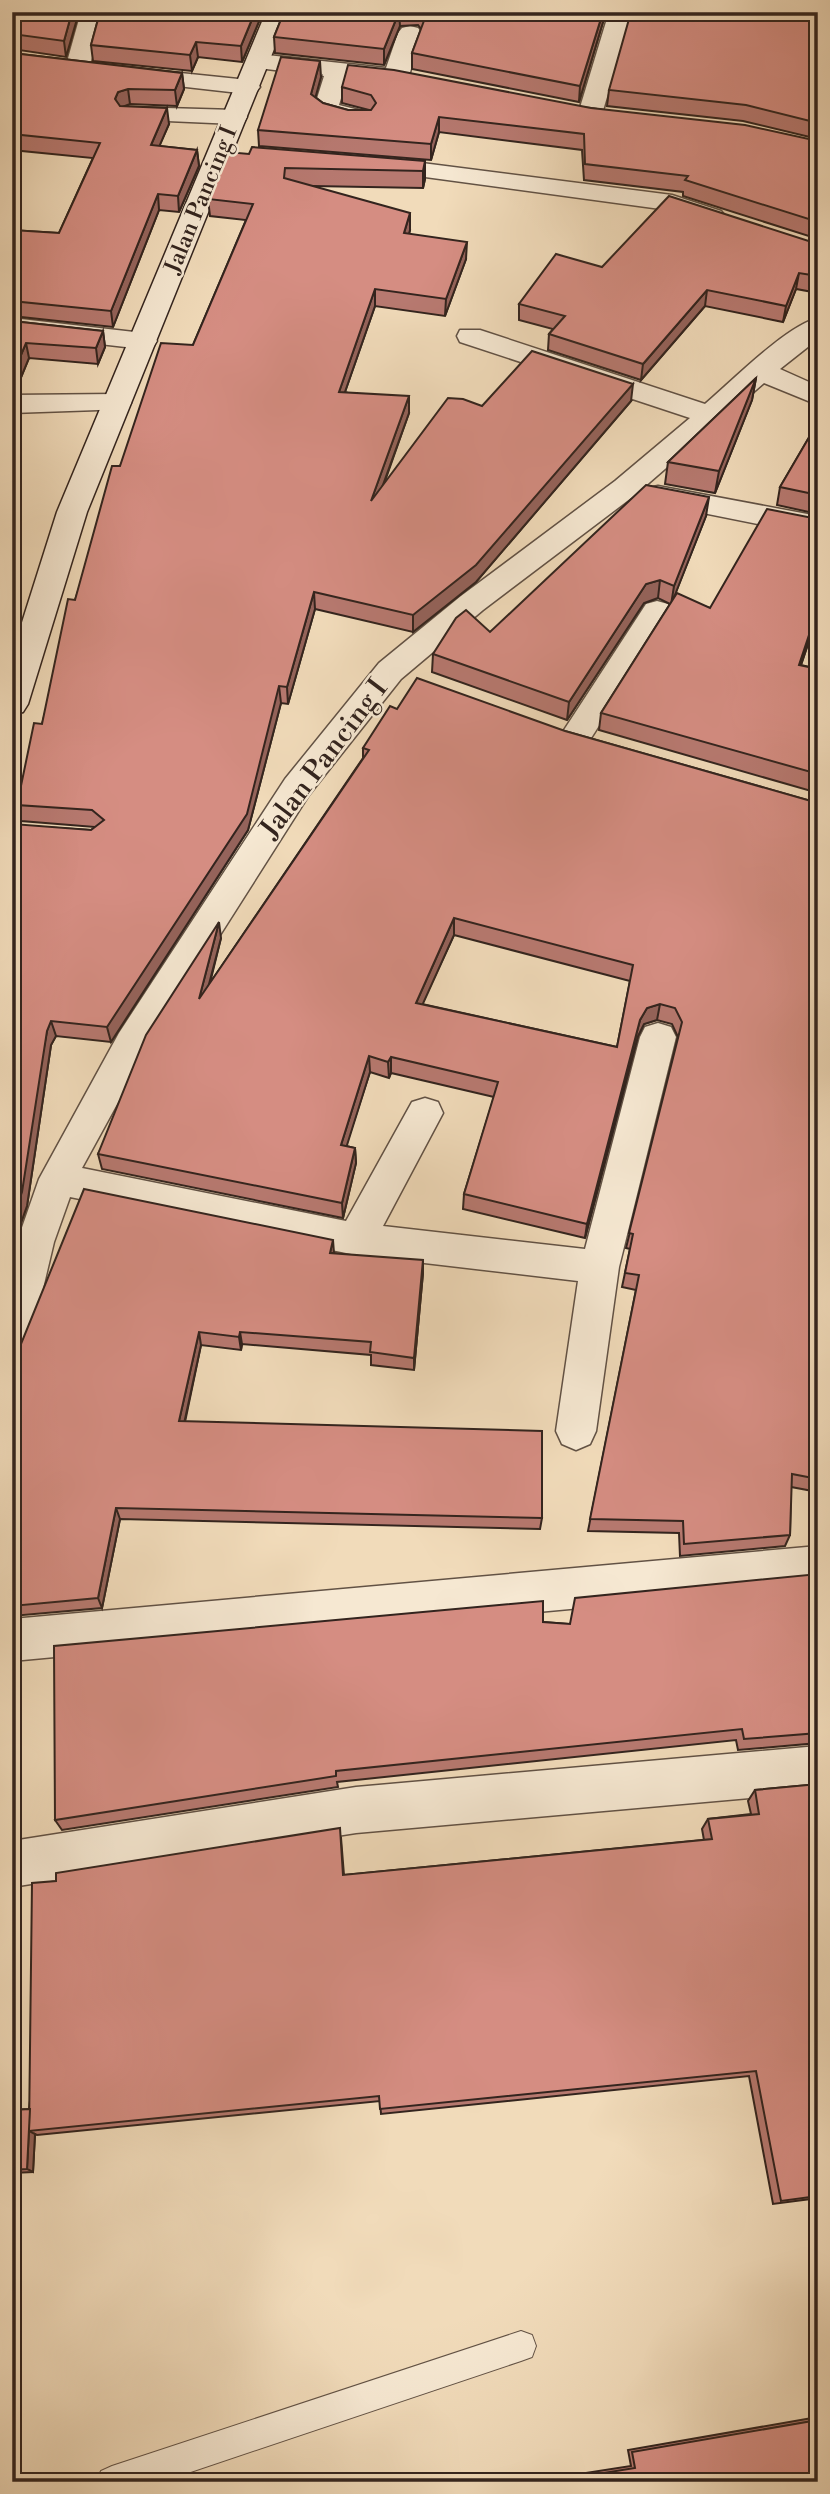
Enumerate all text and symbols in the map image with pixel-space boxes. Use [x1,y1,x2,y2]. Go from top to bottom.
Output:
street label: Jalan Pancing I [158,122,243,279]
street label: Jalan Pancing I [252,672,396,846]

